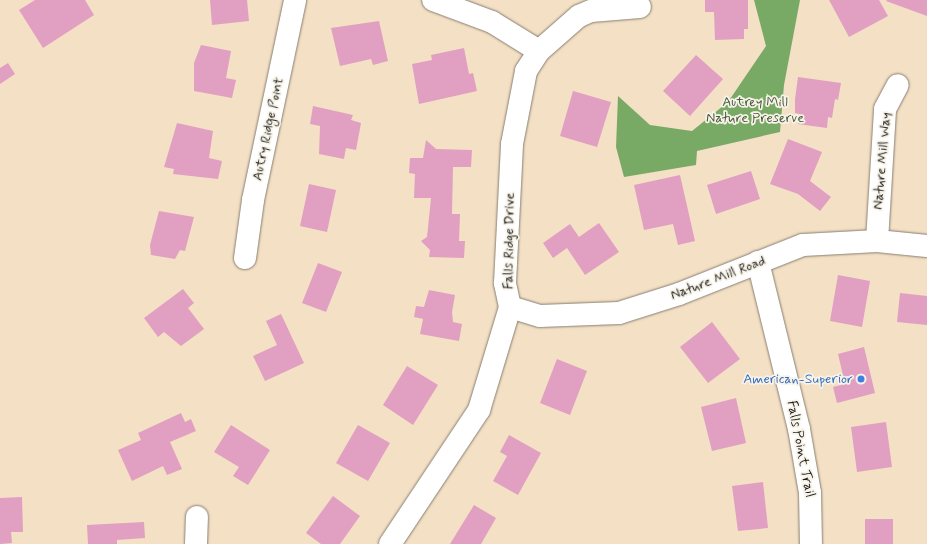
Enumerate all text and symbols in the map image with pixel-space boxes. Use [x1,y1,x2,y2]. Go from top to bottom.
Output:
street label: Autry Ridge Point [249,76,287,182]
park label: Autrey Mill Nature Preserve [706,94,804,126]
street label: Nature Mill Way [869,111,895,211]
street label: Falls Ridge Drive [500,193,518,289]
street label: Nature Mill Road [669,252,767,304]
place label: American-Superior [743,371,853,387]
marker: American-Superior [856,374,866,384]
street label: Falls Point Trail [784,403,818,495]

